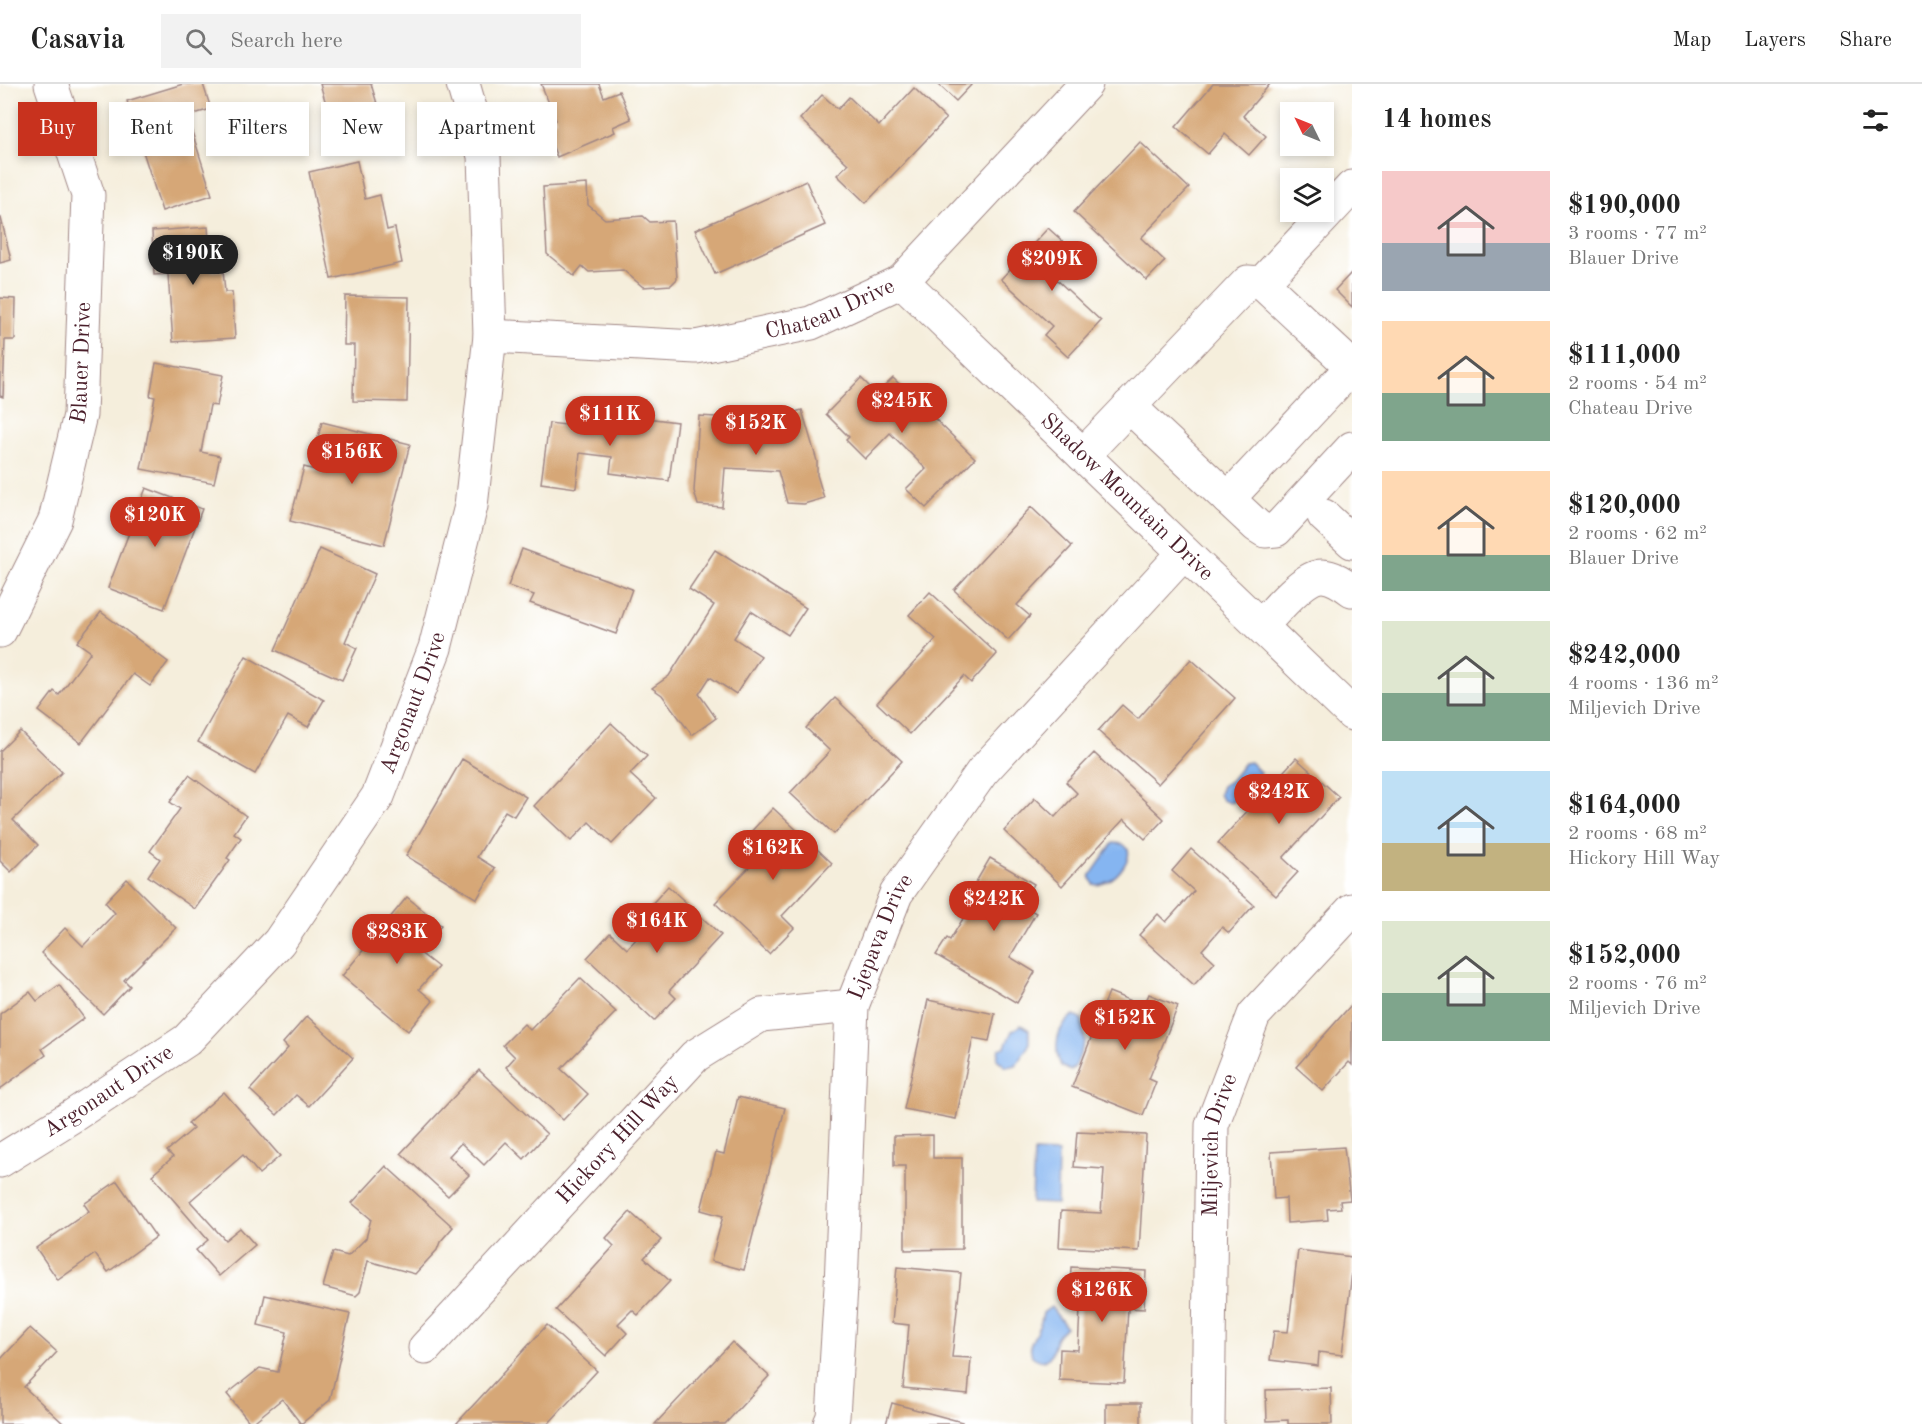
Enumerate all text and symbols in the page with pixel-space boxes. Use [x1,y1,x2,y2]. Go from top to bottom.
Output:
search box [161,14,581,68]
icon: search [182,25,215,58]
text: Casavia [30,27,125,55]
text: Search here [230,30,343,52]
text: Map [1672,30,1711,51]
text: Layers [1744,30,1806,51]
text: Share [1839,30,1892,51]
chip: Buy [18,102,97,156]
chip: Rent [109,102,194,156]
chip: Filters [206,102,309,156]
chip: New [321,102,405,156]
chip: Apartment [417,102,557,156]
north arrow [1280,102,1334,156]
map controls [1280,102,1334,222]
icon: filters [1859,104,1892,137]
text: 14 homes [1382,107,1491,133]
button: layers [1280,168,1334,222]
text: $190,000 [1568,193,1681,219]
icon: home [1430,195,1502,267]
text: 3 rooms · 77 m² [1568,224,1707,244]
pin: $190K [151,235,235,286]
pin: $209K [1010,241,1094,292]
text: $190K [162,244,224,264]
text: Blauer Drive [1568,249,1679,269]
text: $209K [1021,250,1083,270]
street label: Chateau Drive [763,275,898,343]
street label: Blauer Drive [67,301,95,426]
text: $111,000 [1568,343,1681,369]
icon: home [1430,345,1502,417]
text: 2 rooms · 54 m² [1568,374,1707,394]
pin: $245K [860,383,944,434]
text: $245K [871,392,933,412]
pin: $111K [568,396,652,447]
text: Chateau Drive [1568,399,1693,419]
text: $111K [579,405,641,425]
pin: $152K [714,405,798,456]
street label: Shadow Mountain Drive [1036,410,1217,585]
text: $152K [725,414,787,434]
pin: $156K [310,434,394,485]
text: $156K [321,443,383,463]
text: $120,000 [1568,493,1681,519]
icon: home [1430,495,1502,567]
pin: $120K [113,497,197,548]
text: $120K [124,506,186,526]
text: 2 rooms · 62 m² [1568,524,1707,544]
text: Blauer Drive [1568,549,1679,569]
street label: Argonaut Drive [377,630,450,777]
text: $242,000 [1568,643,1681,669]
icon: home [1430,645,1502,717]
text: 4 rooms · 136 m² [1568,674,1718,694]
text: Miljevich Drive [1568,699,1700,719]
pin: $242K [1237,774,1321,825]
text: $242K [1248,783,1310,803]
text: $164,000 [1568,793,1681,819]
icon: home [1430,795,1502,867]
text: 2 rooms · 68 m² [1568,824,1707,844]
pin: $162K [731,830,815,881]
text: $162K [742,839,804,859]
text: Hickory Hill Way [1568,849,1720,869]
street label: Ljepava Drive [845,870,918,1003]
pin: $242K [952,881,1036,932]
text: $242K [963,890,1025,910]
pin: $164K [615,903,699,954]
text: $164K [626,912,688,932]
pin: $283K [355,914,439,965]
text: $283K [366,923,428,943]
text: $152,000 [1568,943,1681,969]
icon: home [1430,945,1502,1017]
text: 2 rooms · 76 m² [1568,974,1707,994]
text: Miljevich Drive [1568,999,1700,1019]
pin: $152K [1083,1000,1167,1051]
text: $152K [1094,1009,1156,1029]
street label: Argonaut Drive [40,1041,177,1142]
street label: Hickory Hill Way [553,1070,683,1208]
street label: Miljevich Drive [1200,1071,1241,1217]
pin: $126K [1060,1272,1144,1323]
text: $126K [1071,1281,1133,1301]

